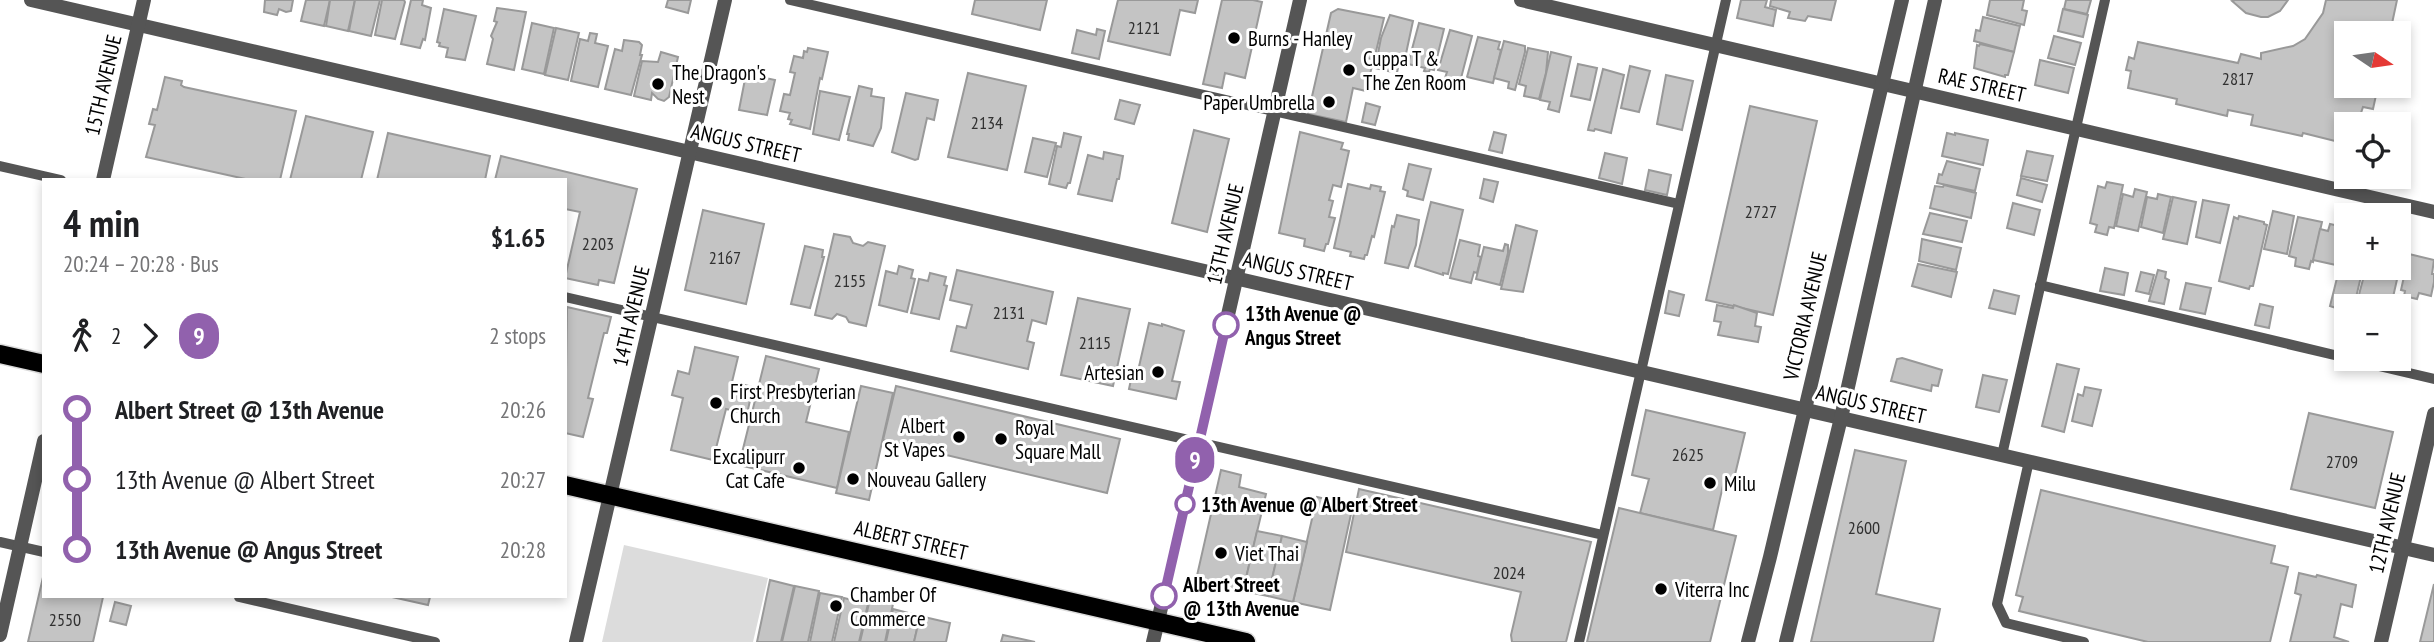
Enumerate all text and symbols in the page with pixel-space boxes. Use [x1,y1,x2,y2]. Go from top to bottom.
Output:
house number: 2121 [1128,16,1160,39]
north arrow [2334,21,2412,98]
map controls [2334,21,2411,371]
place label: Burns - Hanley [1248,25,1353,52]
marker: Burns - Hanley [1226,30,1242,46]
street label: 15TH AVENUE [78,32,128,138]
place label: Cuppa T & The Zen Room [1363,45,1466,96]
place label: The Dragon's Nest [672,59,766,110]
marker: Cuppa T & The Zen Room [1341,62,1357,78]
street label: RAE STREET [1936,62,2029,108]
house number: 2817 [2222,67,2254,90]
marker: The Dragon's Nest [650,76,666,92]
place label: Paper Umbrella [1203,89,1315,116]
marker: Paper Umbrella [1321,94,1337,110]
house number: 2134 [971,111,1003,134]
button: locate [2334,112,2411,189]
street label: ANGUS STREET [688,117,804,169]
street label: 13TH AVENUE [1200,181,1250,287]
text: 4 min [63,198,140,247]
house number: 2727 [1745,200,1777,223]
button: + [2334,203,2411,280]
text: $1.65 [491,221,546,254]
house number: 2203 [582,232,614,255]
street label: ANGUS STREET [1240,245,1356,297]
house number: 2167 [709,246,741,269]
text: 20:24 – 20:28 · Bus [63,249,219,278]
street label: VICTORIA AVENUE [1777,249,1833,384]
street label: 14TH AVENUE [606,263,656,369]
house number: 2155 [834,269,866,292]
button: − [2334,294,2411,371]
place label: 13th Avenue @ Angus Street [1244,300,1362,351]
house number: 2131 [993,301,1025,324]
marker: 13th Avenue @ Angus Street [1213,312,1239,338]
icon: walk [63,317,101,355]
icon: forward [131,317,169,355]
text: 9 [193,320,205,351]
text: 2 [111,321,121,350]
text: 2 stops [489,321,546,350]
house number: 2115 [1079,331,1111,354]
place label: Artesian [1084,359,1144,386]
marker: Artesian [1150,364,1166,380]
place label: First Presbyterian Church [730,378,856,429]
street label: ANGUS STREET [1813,378,1929,430]
text: Albert Street @ 13th Avenue [115,393,384,426]
text: 20:26 [500,395,546,424]
marker: First Presbyterian Church [708,395,724,411]
place label: Albert St Vapes [884,412,945,463]
place label: Royal Square Mall [1015,414,1101,465]
marker: Albert St Vapes [951,429,967,445]
marker: Royal Square Mall [993,431,1009,447]
line badge: 9 [1172,437,1218,483]
place label: Excalipurr Cat Cafe [713,443,785,494]
house number: 2625 [1672,443,1704,466]
text: 9 [1189,444,1201,475]
house number: 2709 [2326,450,2358,473]
marker: Excalipurr Cat Cafe [791,460,807,476]
text: 13th Avenue @ Albert Street [115,463,375,496]
text: 20:27 [500,465,546,494]
place label: Nouveau Gallery [867,466,986,493]
place label: Milu [1724,470,1756,497]
street label: 12TH AVENUE [2362,470,2412,576]
marker: Nouveau Gallery [845,471,861,487]
marker: Milu [1702,475,1718,491]
place label: 13th Avenue @ Albert Street [1201,491,1418,518]
marker: 13th Avenue @ Albert Street [1175,494,1195,514]
street label: ALBERT STREET [852,514,971,566]
house number: 2600 [1848,516,1880,539]
text: 13th Avenue @ Angus Street [115,533,382,566]
text: 20:28 [500,535,546,564]
place label: Viet Thai [1234,540,1299,567]
marker: Viet Thai [1213,545,1229,561]
house number: 2024 [1493,561,1525,584]
place label: Albert Street @ 13th Avenue [1182,571,1300,622]
place label: Viterra Inc [1674,576,1750,603]
place label: Chamber Of Commerce [850,581,936,632]
marker: Viterra Inc [1653,581,1669,597]
marker: Albert Street @ 13th Avenue [1151,583,1177,609]
marker: Chamber Of Commerce [828,598,844,614]
house number: 2550 [49,608,81,631]

